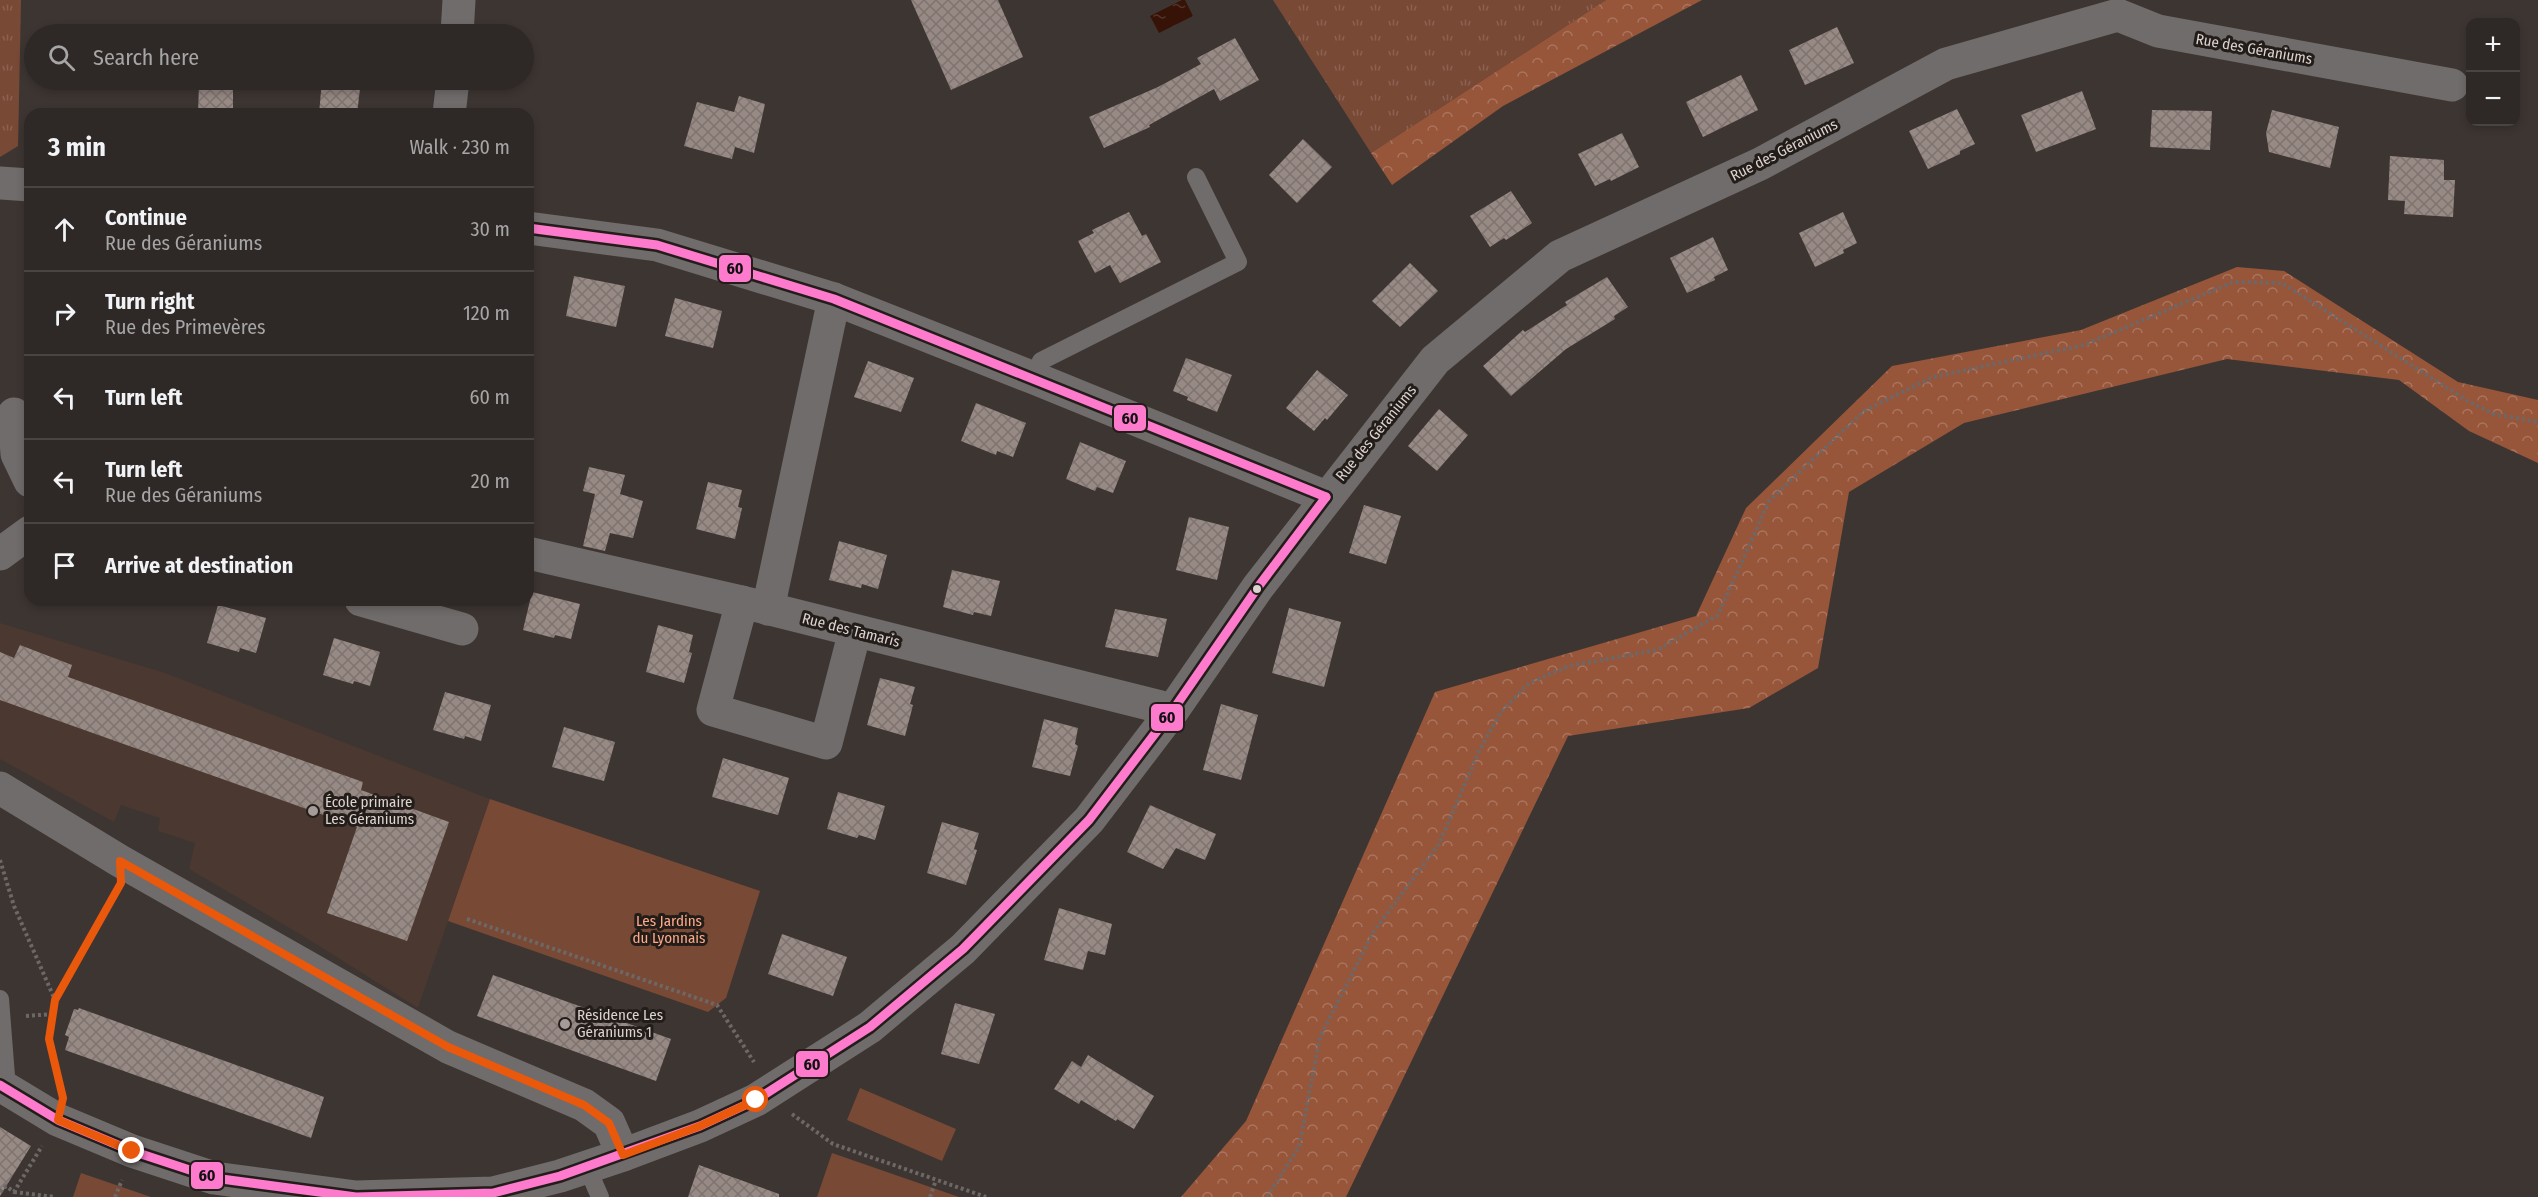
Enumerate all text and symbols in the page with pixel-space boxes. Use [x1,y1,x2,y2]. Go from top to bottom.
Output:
map controls [2466,18,2520,126]
button: + [2466,18,2520,72]
search box [24,24,534,90]
street label: Rue des Géraniums [2194,30,2314,68]
icon: search [45,41,78,74]
text: Search here [93,44,199,71]
button: − [2466,72,2520,126]
street label: Rue des Géraniums [1727,115,1841,185]
text: 3 min [48,132,106,163]
text: Walk · 230 m [409,135,510,159]
text: Continue [105,204,187,231]
icon: ahead [48,213,81,246]
text: 30 m [470,217,510,241]
text: Rue des Géraniums [105,231,262,255]
line badge: 60 [718,254,752,283]
text: 60 [726,259,744,278]
text: Turn right [105,288,194,315]
icon: right [48,297,81,330]
text: 120 m [463,301,510,325]
text: Rue des Primevères [105,315,266,339]
icon: left [48,381,81,414]
street label: Rue des Géraniums [1332,382,1420,484]
text: Turn left [105,384,183,411]
text: 60 m [470,385,510,409]
line badge: 60 [1113,404,1147,432]
text: 60 [1121,409,1139,428]
text: Turn left [105,456,183,483]
icon: left [48,465,81,498]
text: 20 m [471,469,510,493]
text: Rue des Géraniums [105,483,262,507]
icon: arrive [48,549,81,582]
text: Arrive at destination [105,552,293,579]
unlabelled marker [1251,583,1263,595]
street label: Rue des Tamaris [800,609,902,651]
line badge: 60 [1150,703,1184,732]
text: 60 [1158,708,1176,727]
place label: École primaire Les Géraniums [325,793,414,828]
marker: École primaire Les Géraniums [306,804,320,818]
park label: Les Jardins du Lyonnais [633,912,705,947]
place label: Résidence Les Géraniums 1 [577,1006,663,1041]
marker: Résidence Les Géraniums 1 [558,1017,572,1031]
line badge: 60 [795,1050,829,1078]
text: 60 [803,1055,821,1074]
route start [742,1086,768,1112]
route end [118,1137,144,1163]
line badge: 60 [190,1161,224,1190]
text: 60 [198,1166,216,1185]

